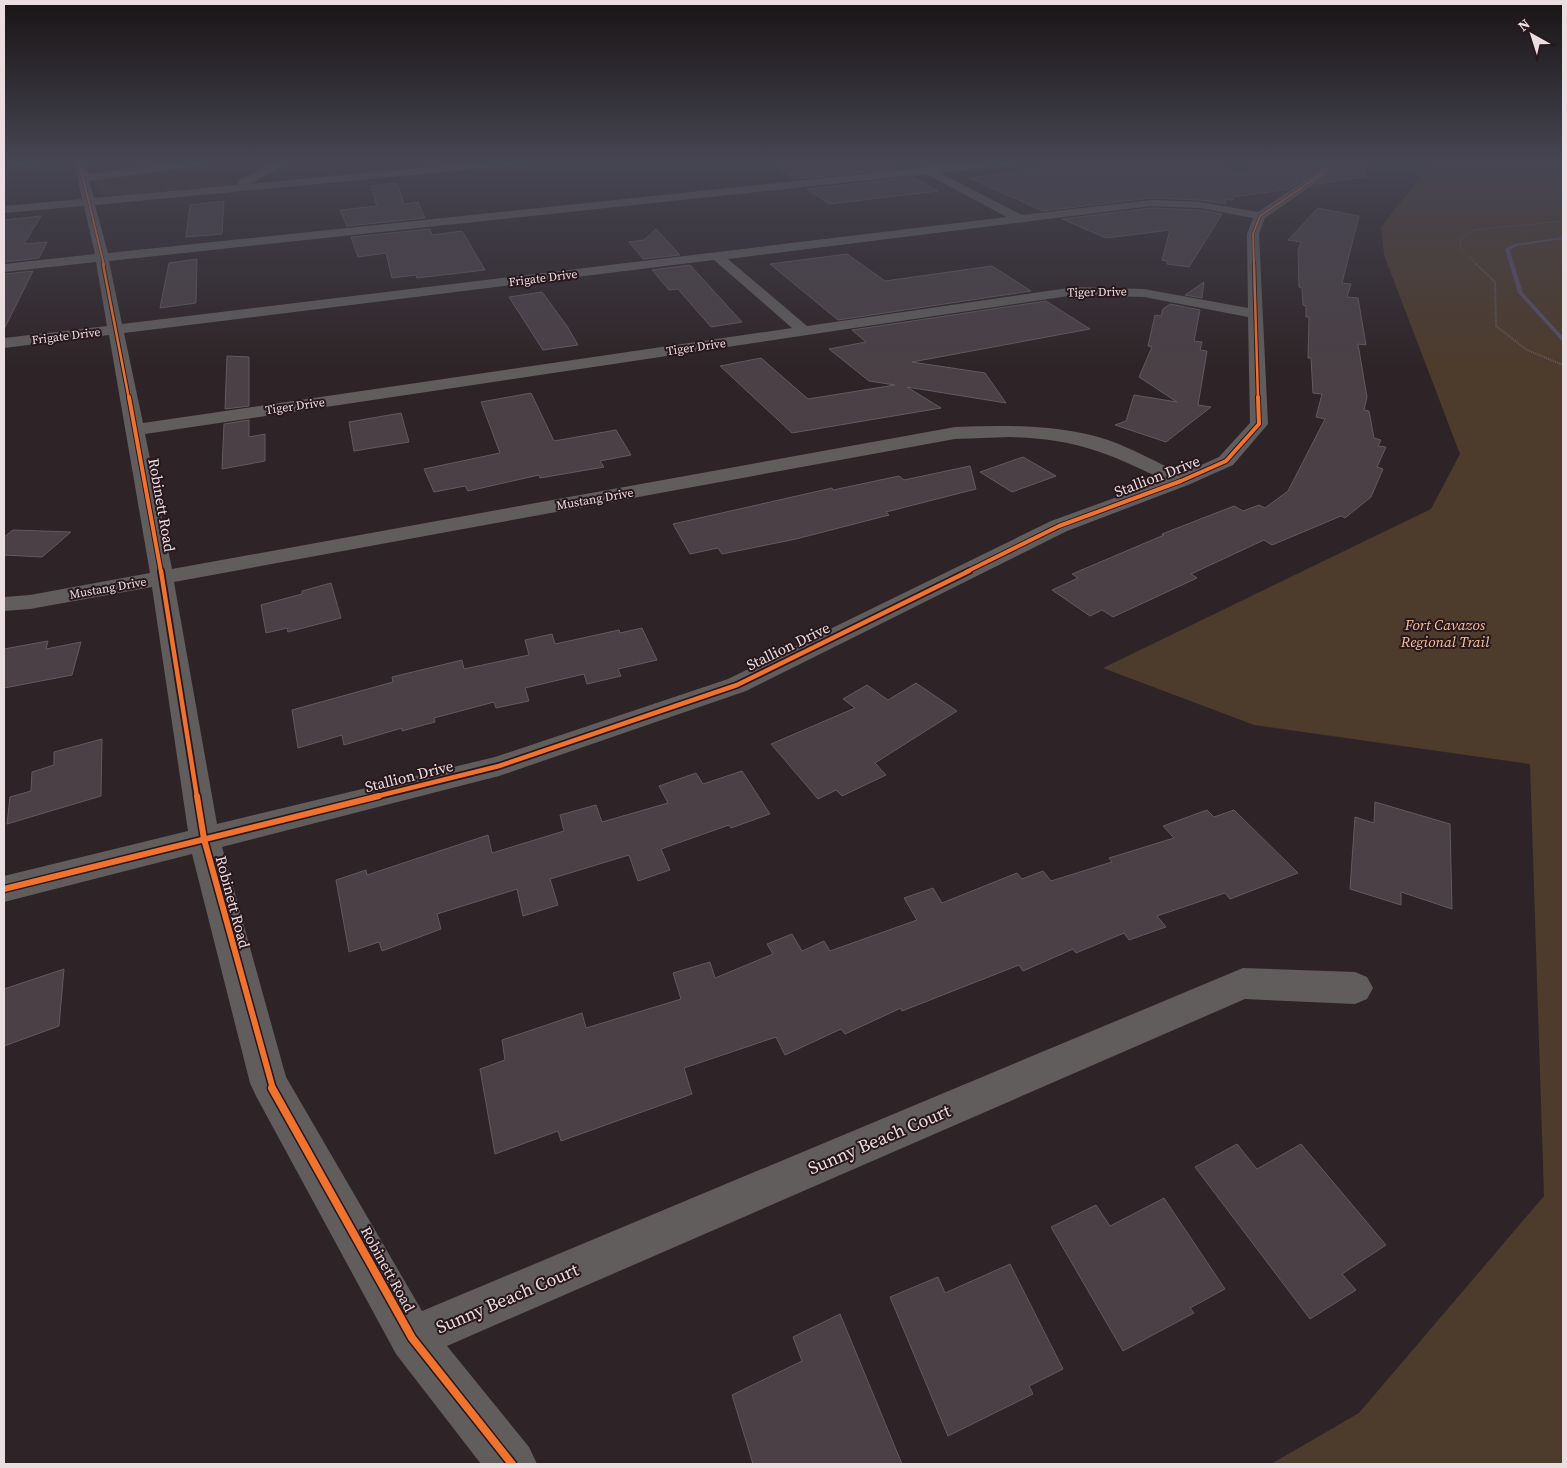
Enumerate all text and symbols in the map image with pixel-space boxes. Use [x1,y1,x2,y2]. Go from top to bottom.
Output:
north arrow [1507,10,1557,60]
text: N [1514,14,1534,36]
street label: Frigate Drive [508,266,578,290]
street label: Tiger Drive [1067,283,1127,301]
street label: Frigate Drive [31,324,101,348]
street label: Tiger Drive [665,335,727,359]
street label: Tiger Drive [264,394,326,418]
street label: Stallion Drive [1111,450,1203,502]
street label: Robinett Road [143,456,181,554]
street label: Mustang Drive [555,484,635,514]
street label: Mustang Drive [68,573,148,603]
park label: Fort Cavazos Regional Trail [1400,614,1490,652]
street label: Stallion Drive [743,617,834,675]
street label: Stallion Drive [363,755,456,797]
street label: Robinett Road [211,853,256,951]
street label: Sunny Beach Court [804,1098,954,1180]
street label: Robinett Road [356,1222,420,1316]
street label: Sunny Beach Court [432,1257,582,1339]

